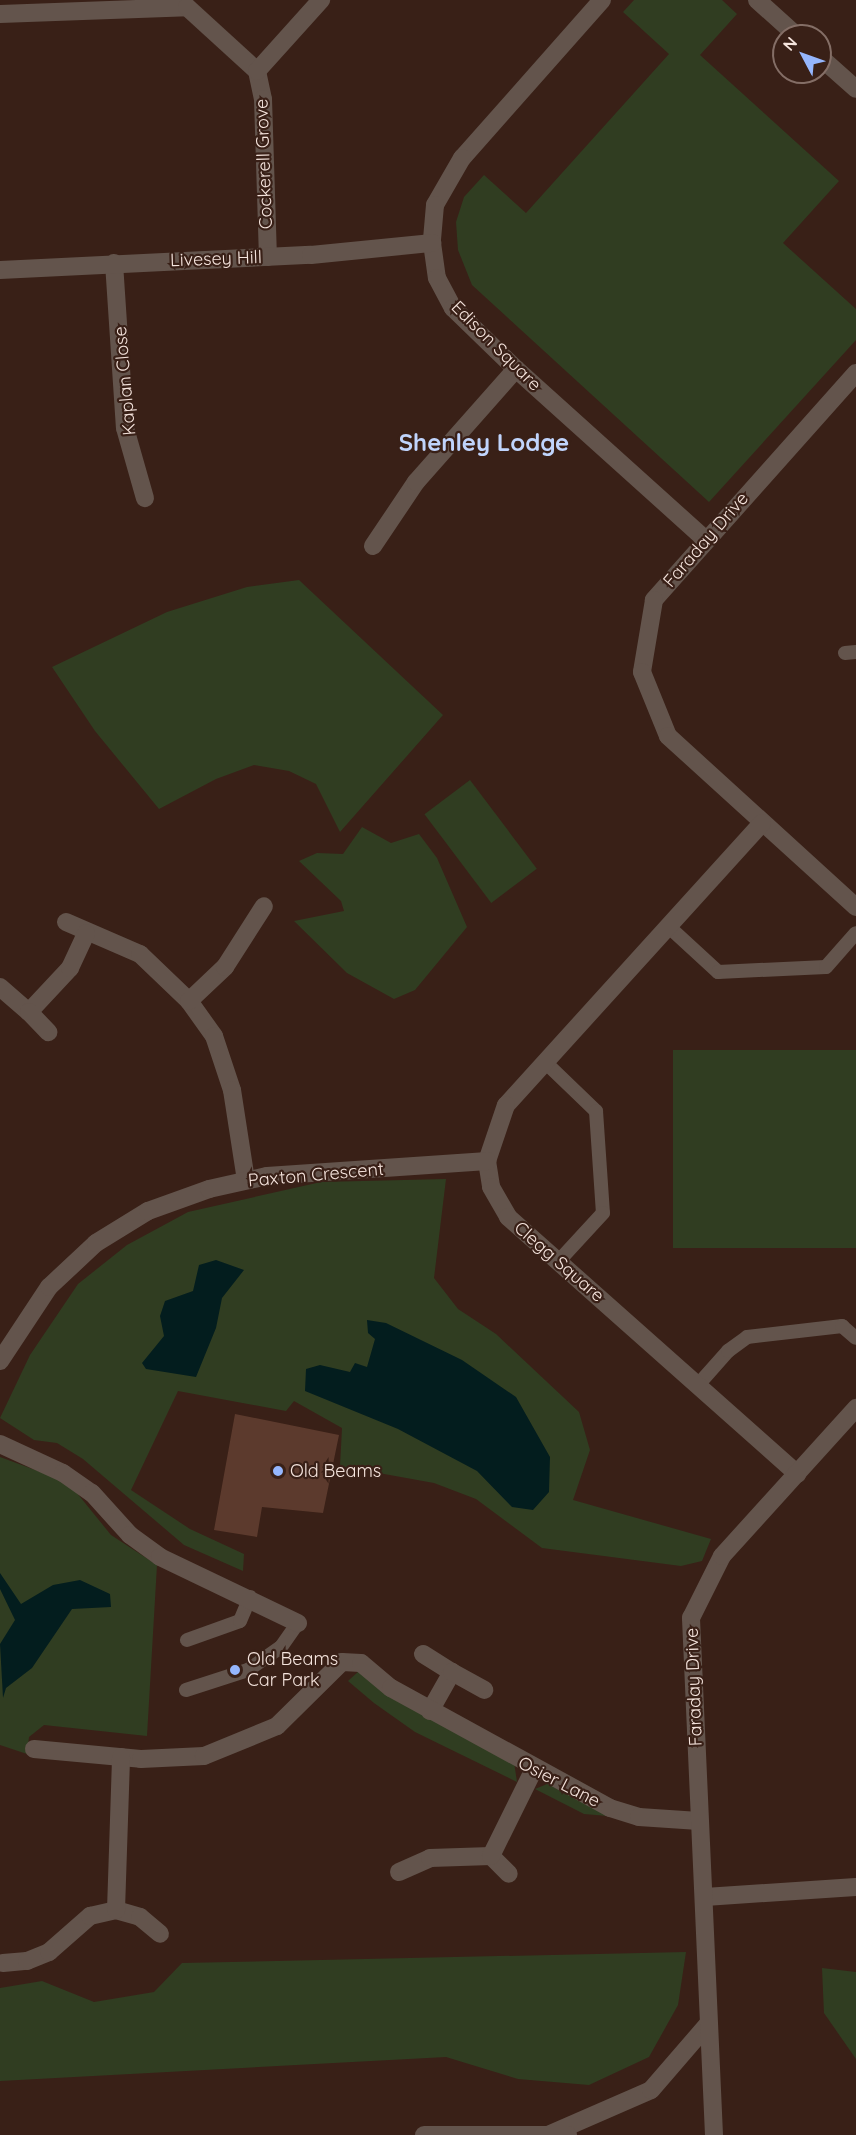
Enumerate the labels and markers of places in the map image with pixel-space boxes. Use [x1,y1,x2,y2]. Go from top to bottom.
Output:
place label: Old Beams [290,1460,381,1482]
marker: Old Beams [271,1464,285,1478]
place label: Old Beams Car Park [247,1649,338,1692]
marker: Old Beams Car Park [228,1663,242,1677]

